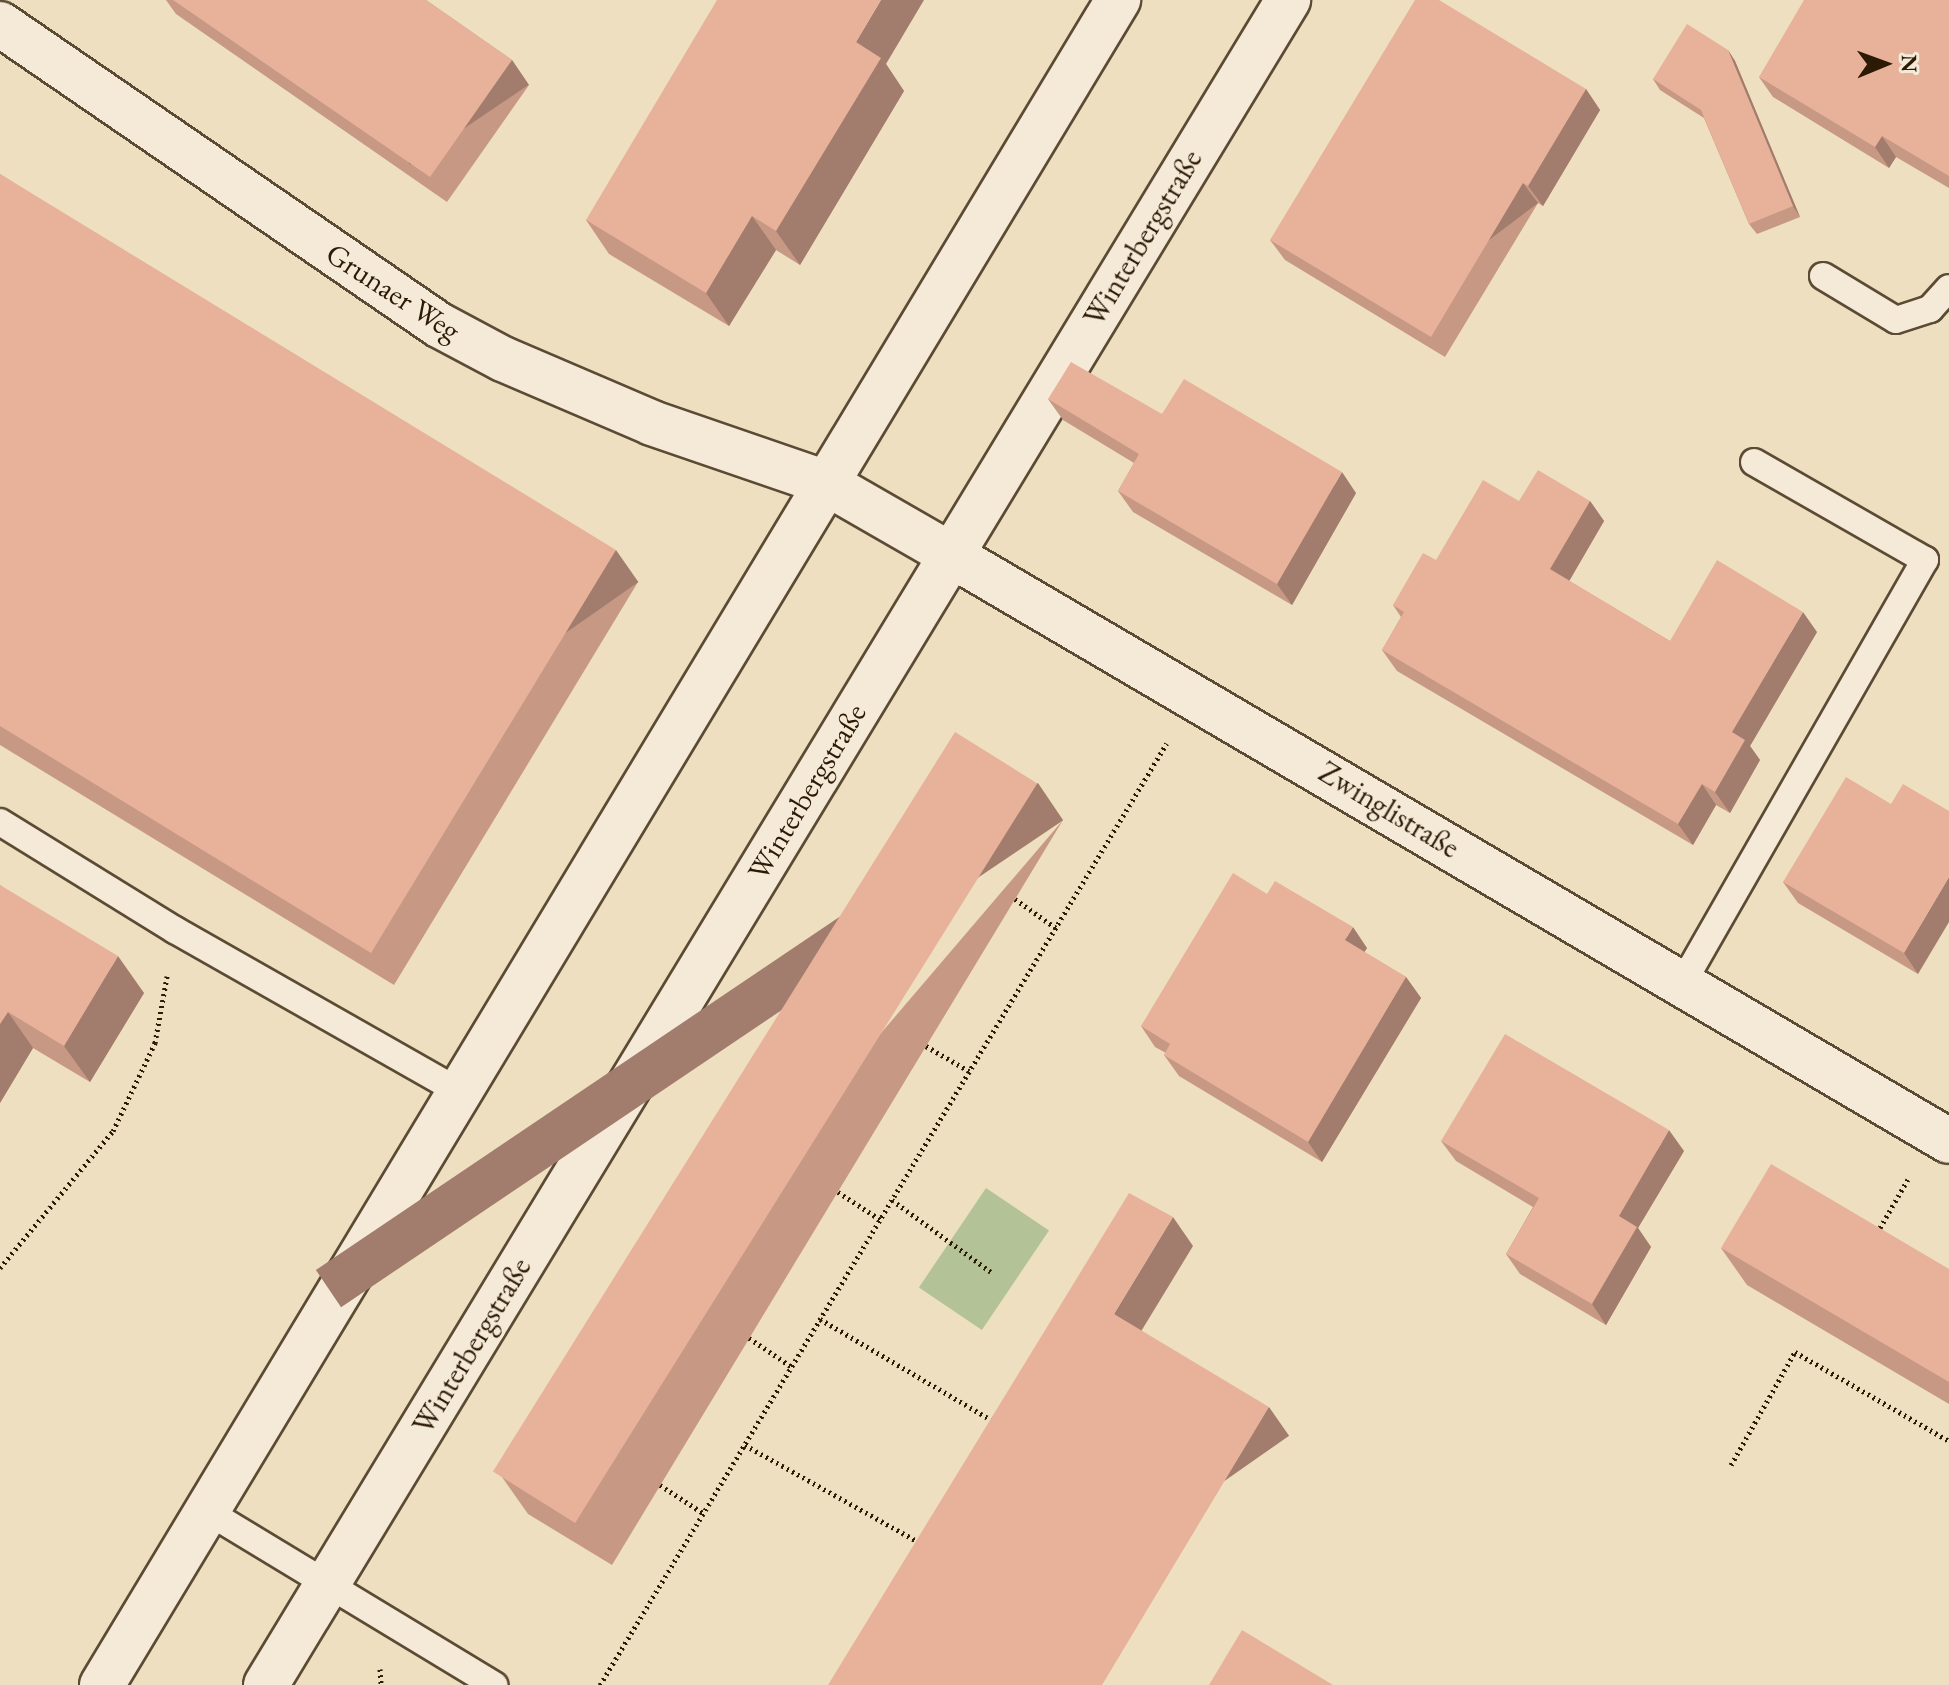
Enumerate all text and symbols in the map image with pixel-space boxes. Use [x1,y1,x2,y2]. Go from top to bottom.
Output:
north arrow [1845,24,1925,104]
text: N [1895,54,1924,73]
street label: Winterbergstraße [1076,143,1210,333]
street label: Grunaer Weg [319,235,467,349]
street label: Winterbergstraße [740,697,874,887]
street label: Zwinglistraße [1312,754,1466,866]
street label: Winterbergstraße [405,1251,539,1441]

